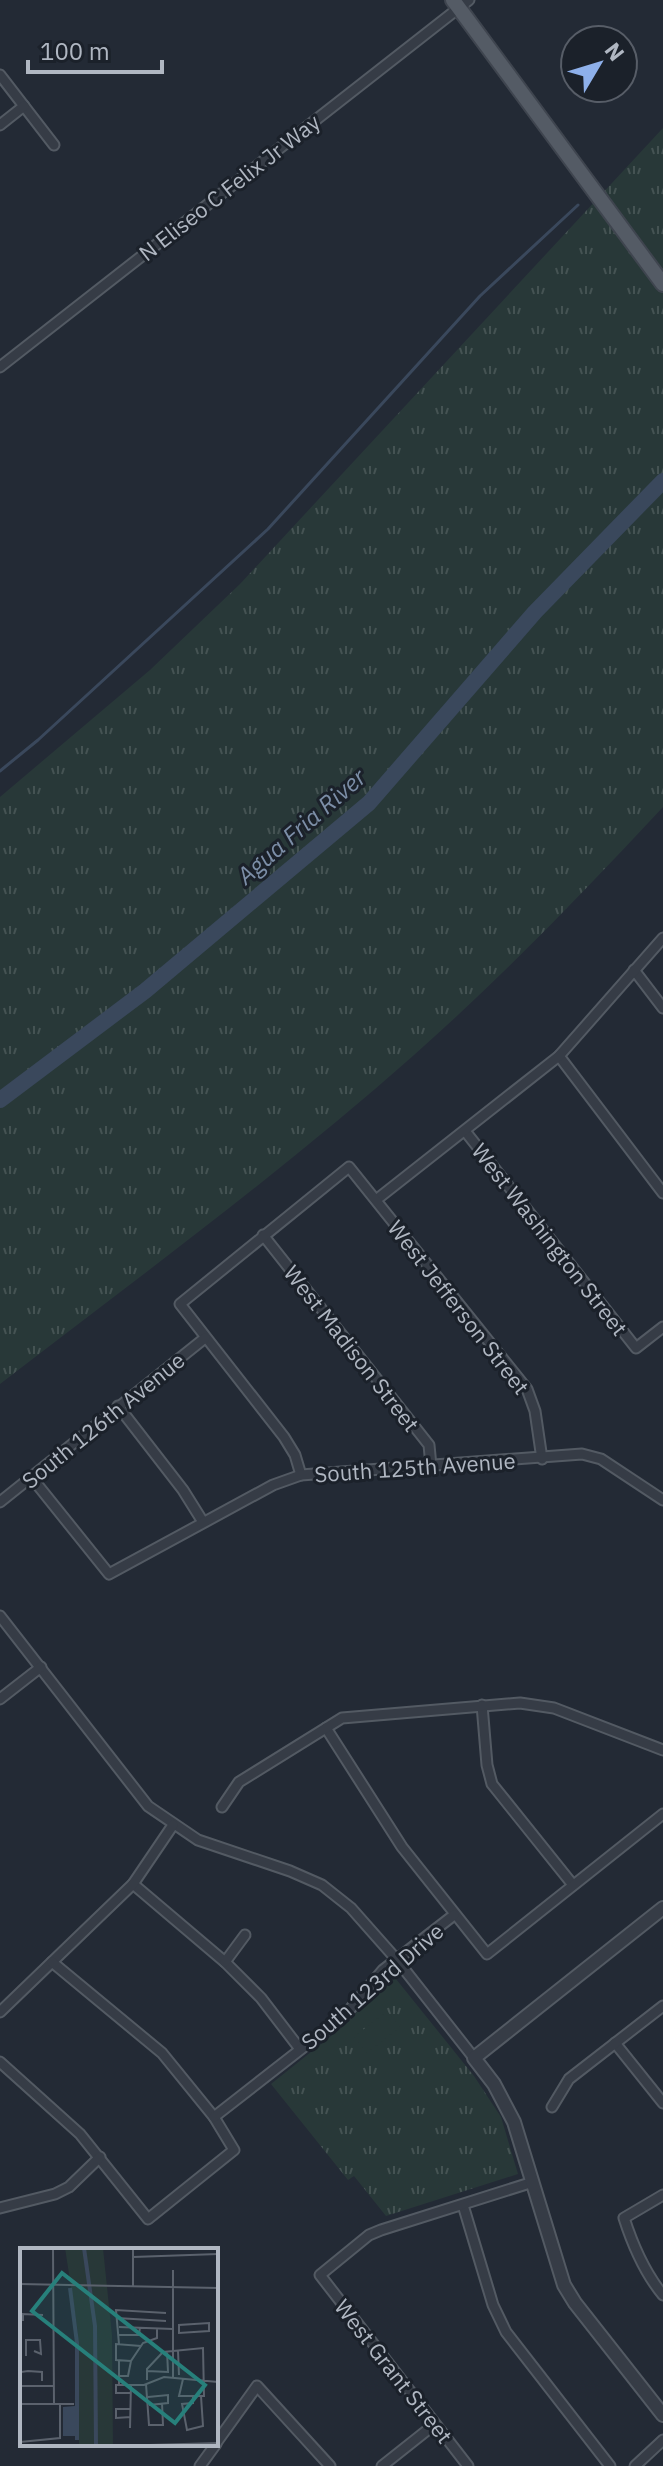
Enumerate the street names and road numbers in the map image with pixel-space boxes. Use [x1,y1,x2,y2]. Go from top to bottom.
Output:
street label: N Eliseo C Felix Jr Way [132,107,326,267]
street label: West Washington Street [466,1137,634,1341]
street label: West Jefferson Street [382,1214,536,1400]
street label: West Madison Street [278,1259,426,1437]
street label: South 126th Avenue [16,1345,190,1495]
street label: South 125th Avenue [313,1446,517,1488]
street label: South 123rd Drive [295,1916,449,2056]
street label: West Grant Street [329,2293,459,2449]

